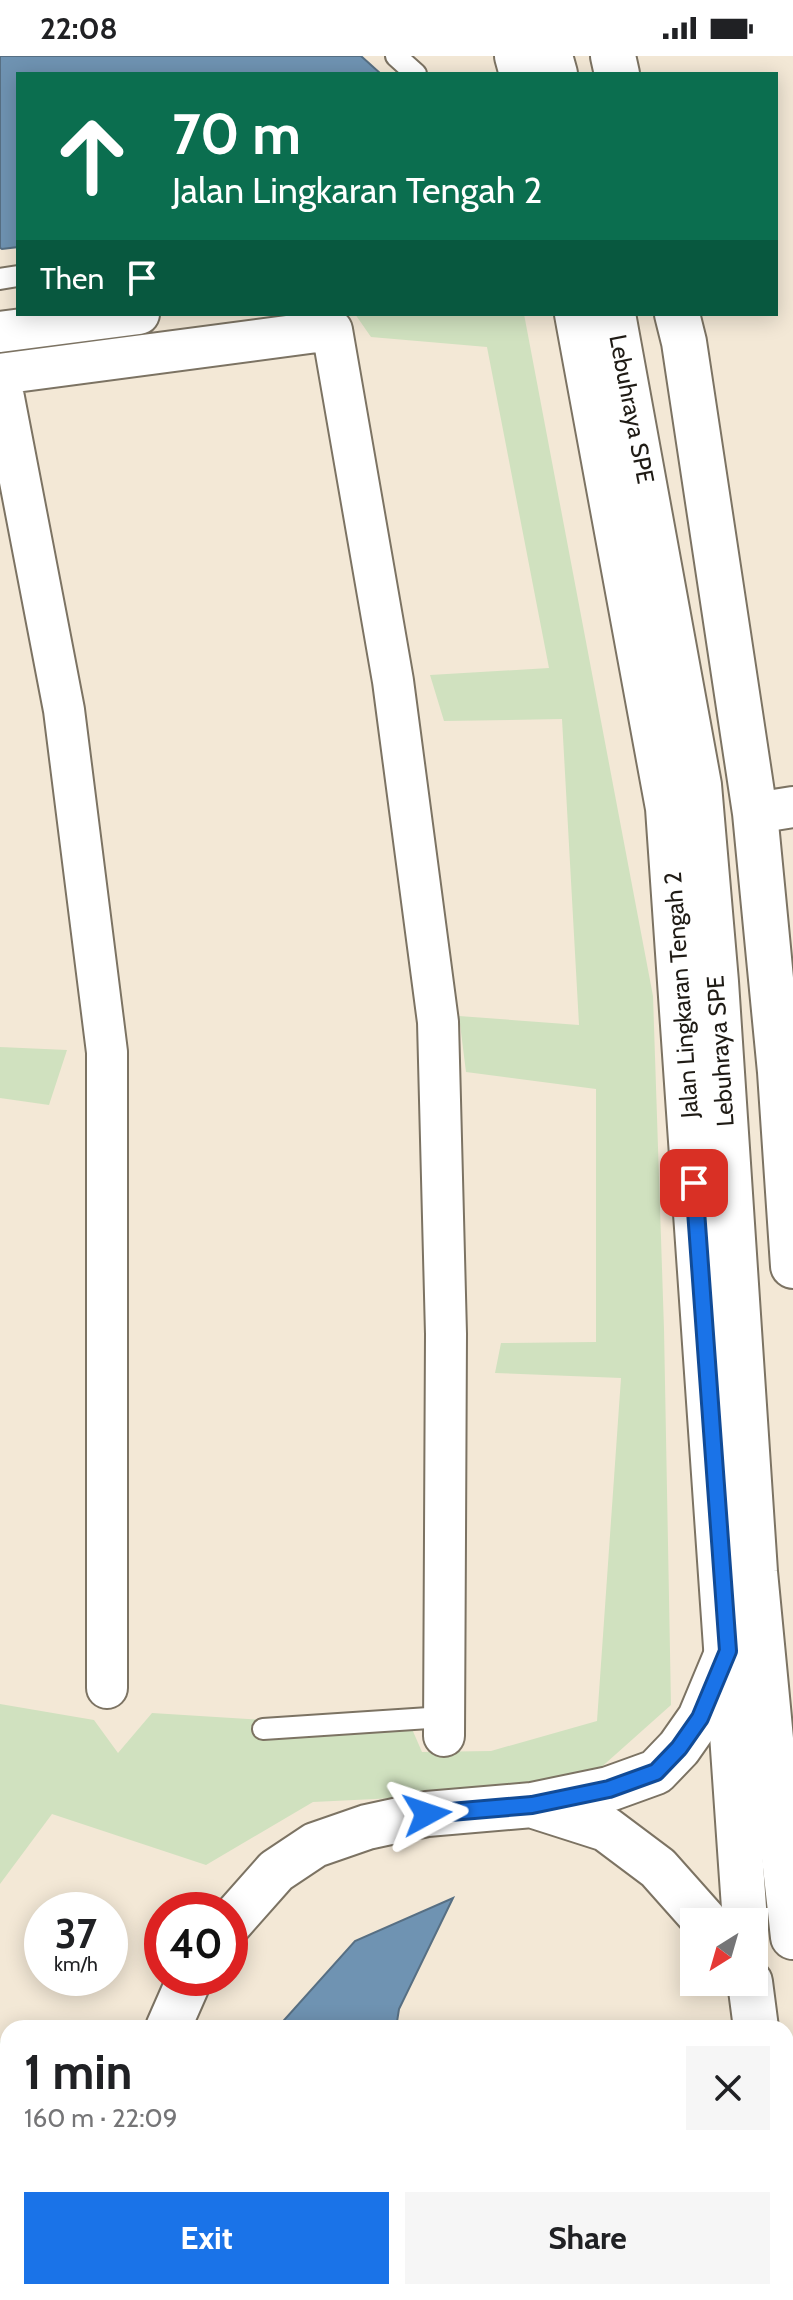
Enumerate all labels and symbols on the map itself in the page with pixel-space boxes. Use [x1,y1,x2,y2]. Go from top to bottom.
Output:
street label: Lebuhraya SPE [603,332,661,486]
street label: Jalan Lingkaran Tengah 2 [658,871,704,1120]
street label: Lebuhraya SPE [700,974,740,1128]
pin [660,1149,728,1217]
position arrow [385,1772,469,1856]
speed limit sign: 40 [144,1892,248,1996]
north arrow [680,1908,768,1996]

